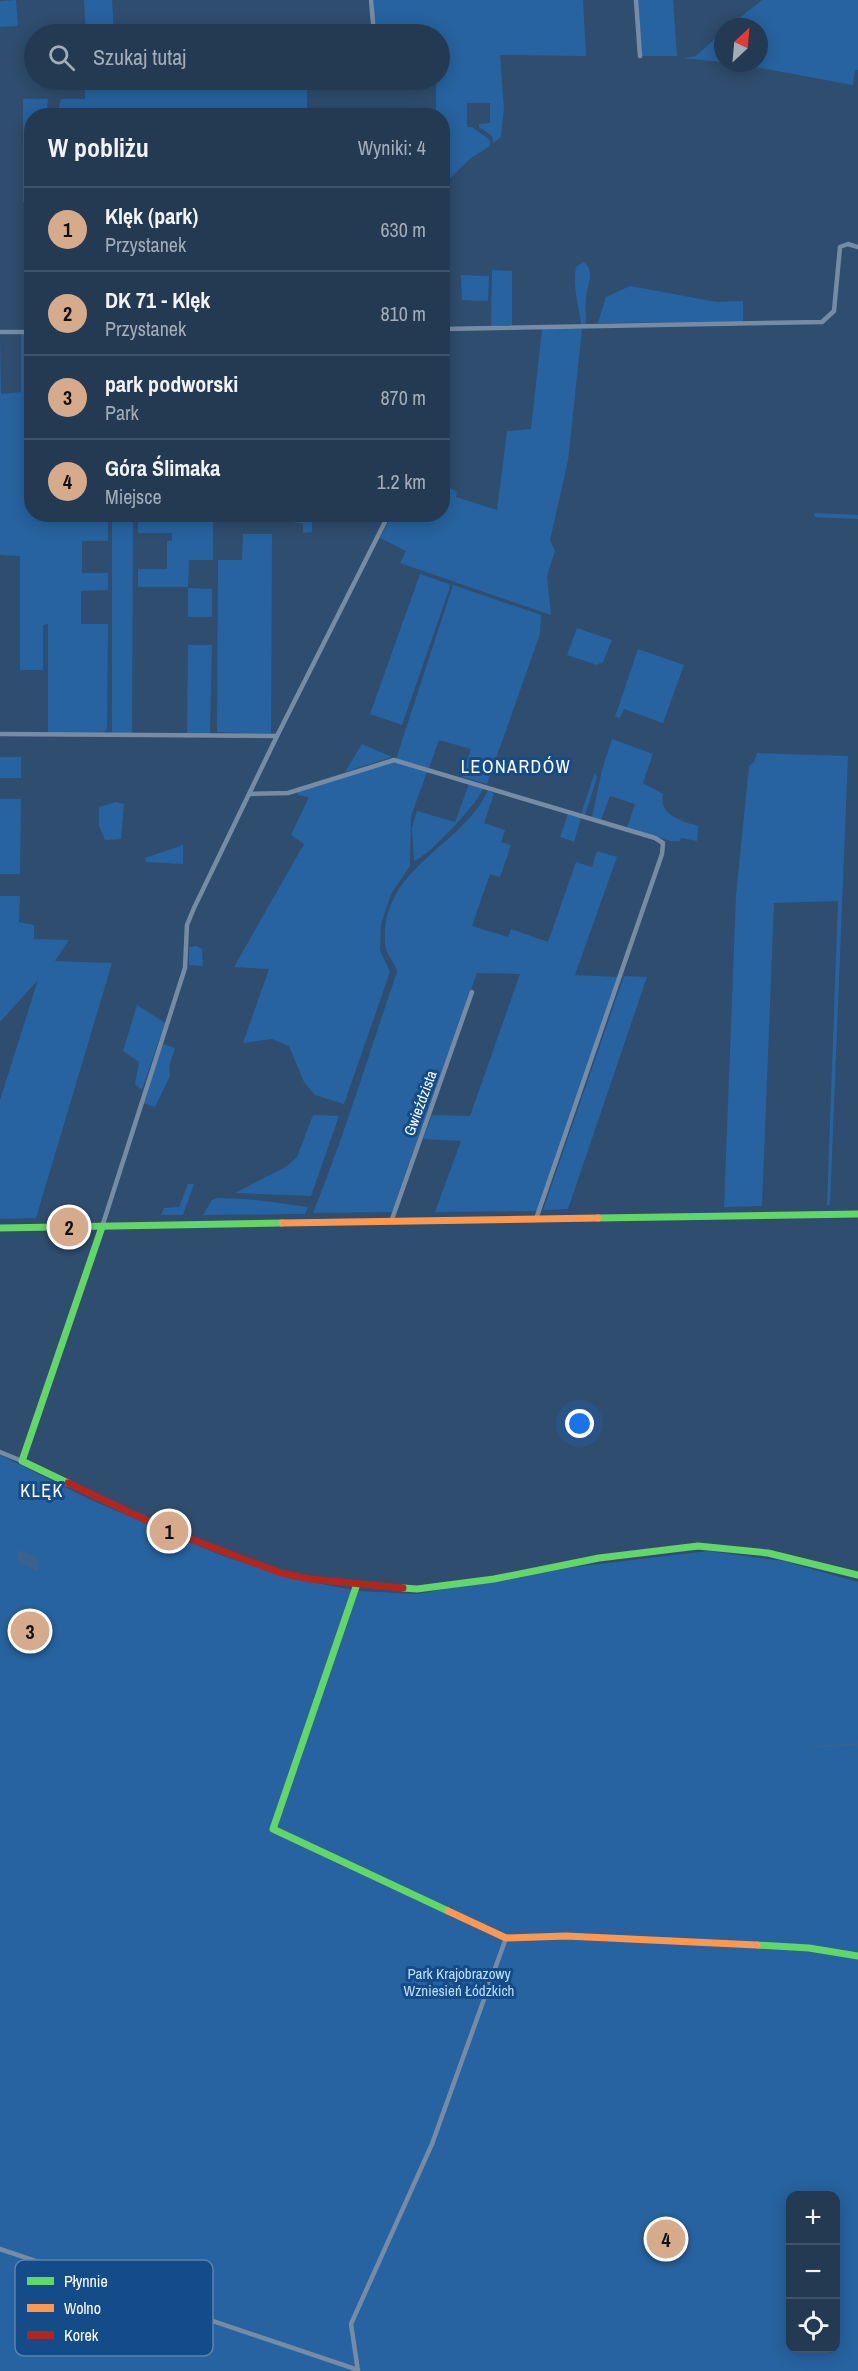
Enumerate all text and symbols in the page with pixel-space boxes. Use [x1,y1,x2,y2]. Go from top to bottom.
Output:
north arrow [714,18,768,72]
search box [24,24,450,90]
icon: search [45,41,78,74]
text: Szukaj tutaj [93,42,186,72]
text: W pobliżu [48,130,149,165]
text: Wyniki: 4 [358,134,426,161]
text: Klęk (park) [105,201,198,231]
text: 1 [63,216,72,243]
text: 630 m [380,216,426,243]
text: Przystanek [105,231,186,258]
text: DK 71 - Klęk [105,285,210,315]
text: 2 [63,300,72,327]
text: 810 m [380,300,426,327]
text: Przystanek [105,315,186,342]
text: park podworski [105,369,238,399]
text: 3 [63,384,72,411]
text: 870 m [380,384,426,411]
text: Park [105,399,139,426]
text: Góra Ślimaka [105,453,220,483]
text: 4 [63,468,72,495]
text: 1.2 km [377,468,426,495]
text: Miejsce [105,483,162,510]
district label: LEONARDÓW [461,754,571,779]
street label: Gwieździsta [399,1067,441,1138]
pin: 2 [50,1204,88,1250]
your location [565,1409,594,1438]
district label: KLĘK [20,1478,64,1503]
pin: 1 [150,1508,188,1553]
pin: 3 [10,1608,50,1654]
park label: Park Krajobrazowy Wzniesień Łódzkich [404,1963,514,2001]
map controls [786,2191,840,2353]
button: + [786,2191,840,2245]
pin: 4 [646,2216,686,2262]
button: − [786,2245,840,2299]
legend [15,2260,213,2356]
text: Płynnie [64,2270,108,2292]
text: Wolno [64,2297,101,2319]
button: locate [786,2299,840,2353]
text: Korek [64,2324,99,2346]

